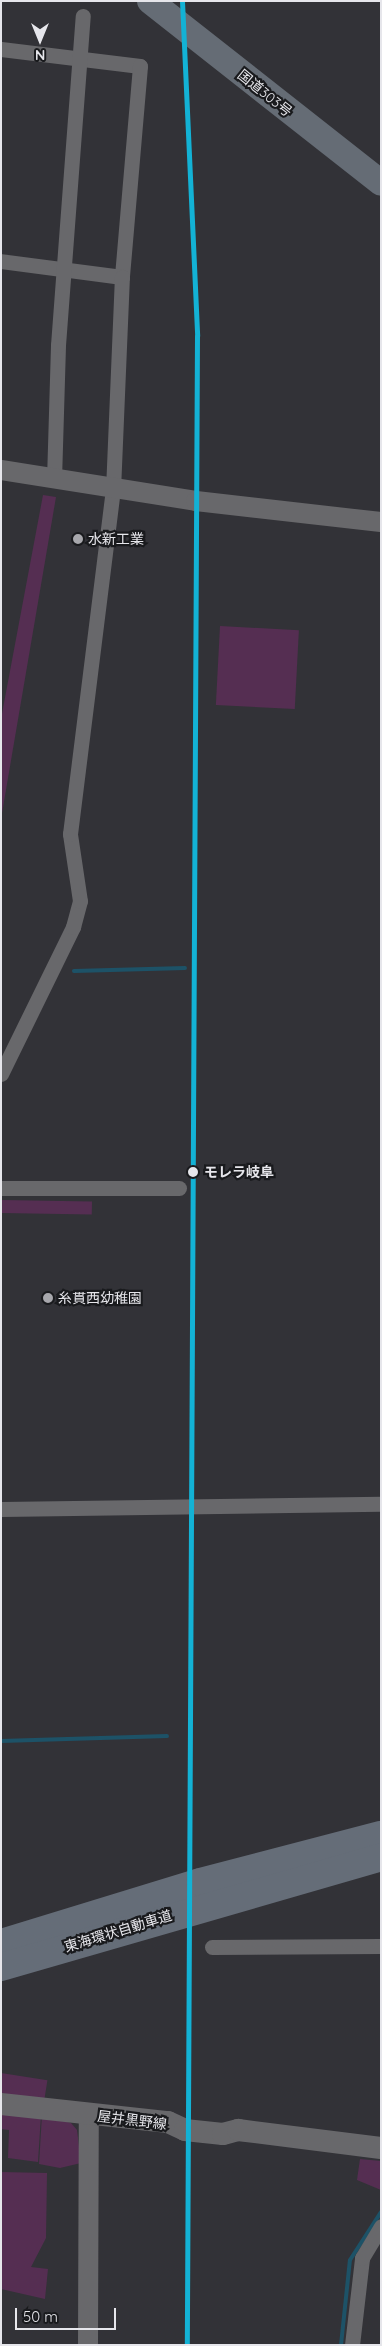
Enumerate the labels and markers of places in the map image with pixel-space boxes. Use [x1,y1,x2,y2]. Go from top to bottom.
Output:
place label: 水新工業 [88,531,144,547]
marker: 水新工業 [72,533,84,545]
place label: モレラ岐阜 [204,1164,274,1180]
marker: モレラ岐阜 [186,1165,200,1179]
place label: 糸貫西幼稚園 [58,1290,142,1306]
marker: 糸貫西幼稚園 [42,1292,54,1304]

